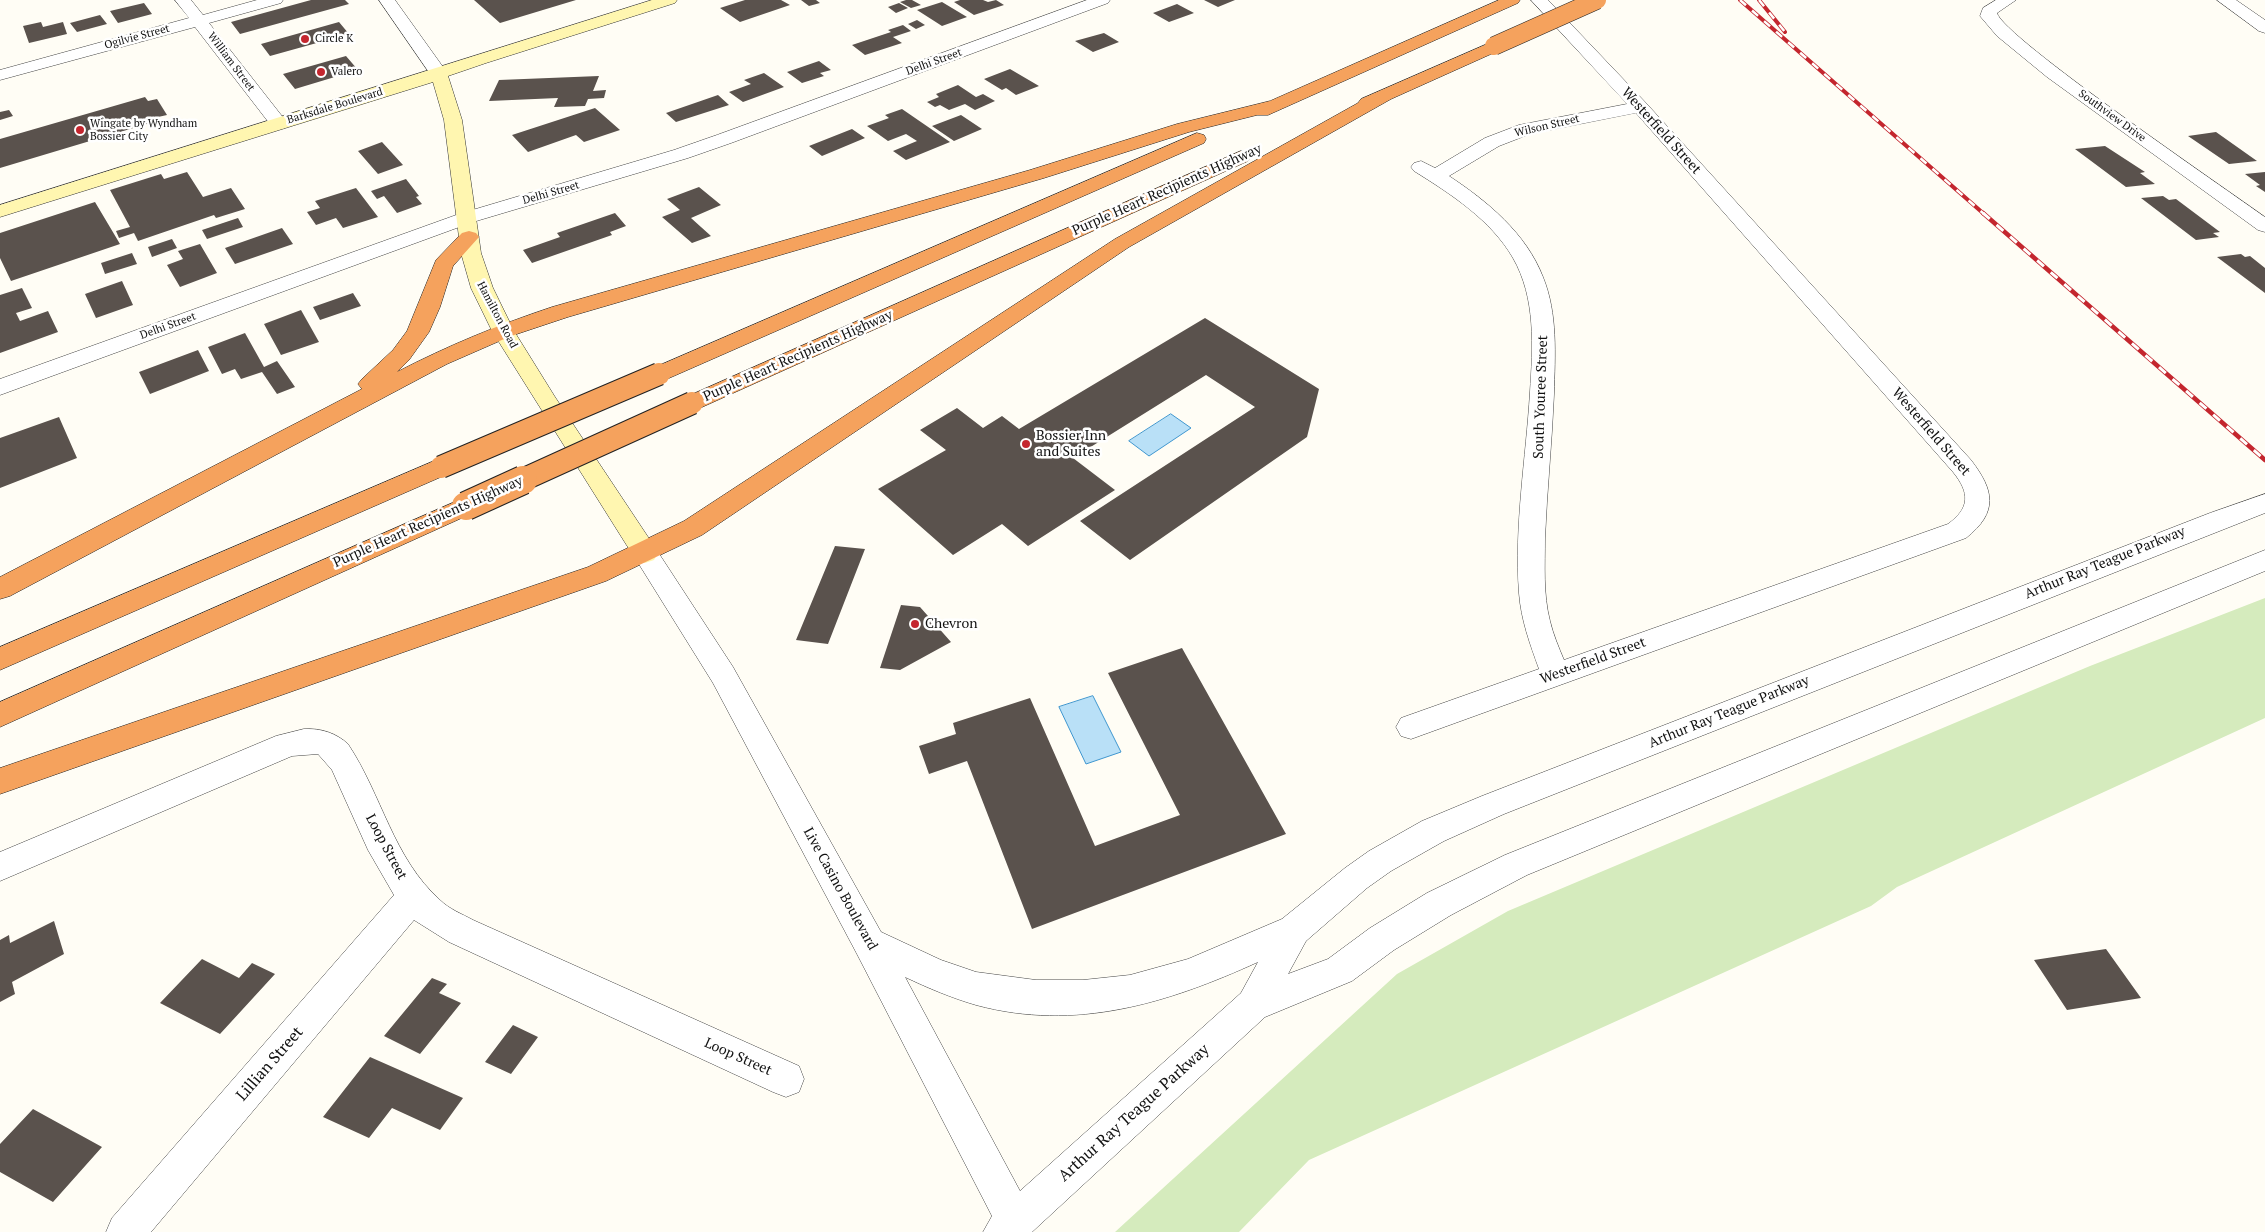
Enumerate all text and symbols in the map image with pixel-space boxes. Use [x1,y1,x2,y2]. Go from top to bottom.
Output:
street label: Ogilvie Street [103,22,171,52]
street label: William Street [204,30,258,94]
place label: Circle K [315,32,353,46]
marker: Circle K [299,33,311,45]
street label: Delhi Street [904,46,964,78]
place label: Valero [331,65,362,79]
marker: Valero [315,66,327,78]
street label: Westerfield Street [1618,84,1704,178]
street label: Barksdale Boulevard [286,85,384,127]
street label: Southview Drive [2076,87,2148,145]
street label: Wilson Street [1513,112,1581,140]
place label: Wingate by Wyndham Bossier City [90,117,197,143]
marker: Wingate by Wyndham Bossier City [74,124,86,136]
street label: Purple Heart Recipients Highway [1070,141,1264,239]
street label: Delhi Street [521,179,581,207]
street label: Hamilton Road [474,279,520,351]
street label: Purple Heart Recipients Highway [701,307,895,405]
street label: Delhi Street [138,310,198,342]
street label: South Youree Street [1530,335,1552,459]
street label: Westerfield Street [1888,385,1974,479]
place label: Bossier Inn and Suites [1036,428,1106,461]
marker: Bossier Inn and Suites [1020,438,1032,450]
street label: Purple Heart Recipients Highway [331,473,525,571]
street label: Arthur Ray Teague Parkway [2022,523,2188,603]
place label: Chevron [925,616,978,632]
marker: Chevron [909,618,921,630]
street label: Westerfield Street [1538,634,1648,688]
street label: Arthur Ray Teague Parkway [1646,672,1812,752]
street label: Loop Street [362,811,410,883]
street label: Live Casino Boulevard [799,825,881,953]
street label: Lillian Street [233,1023,307,1105]
street label: Loop Street [702,1035,774,1079]
street label: Arthur Ray Teague Parkway [1055,1040,1213,1186]

